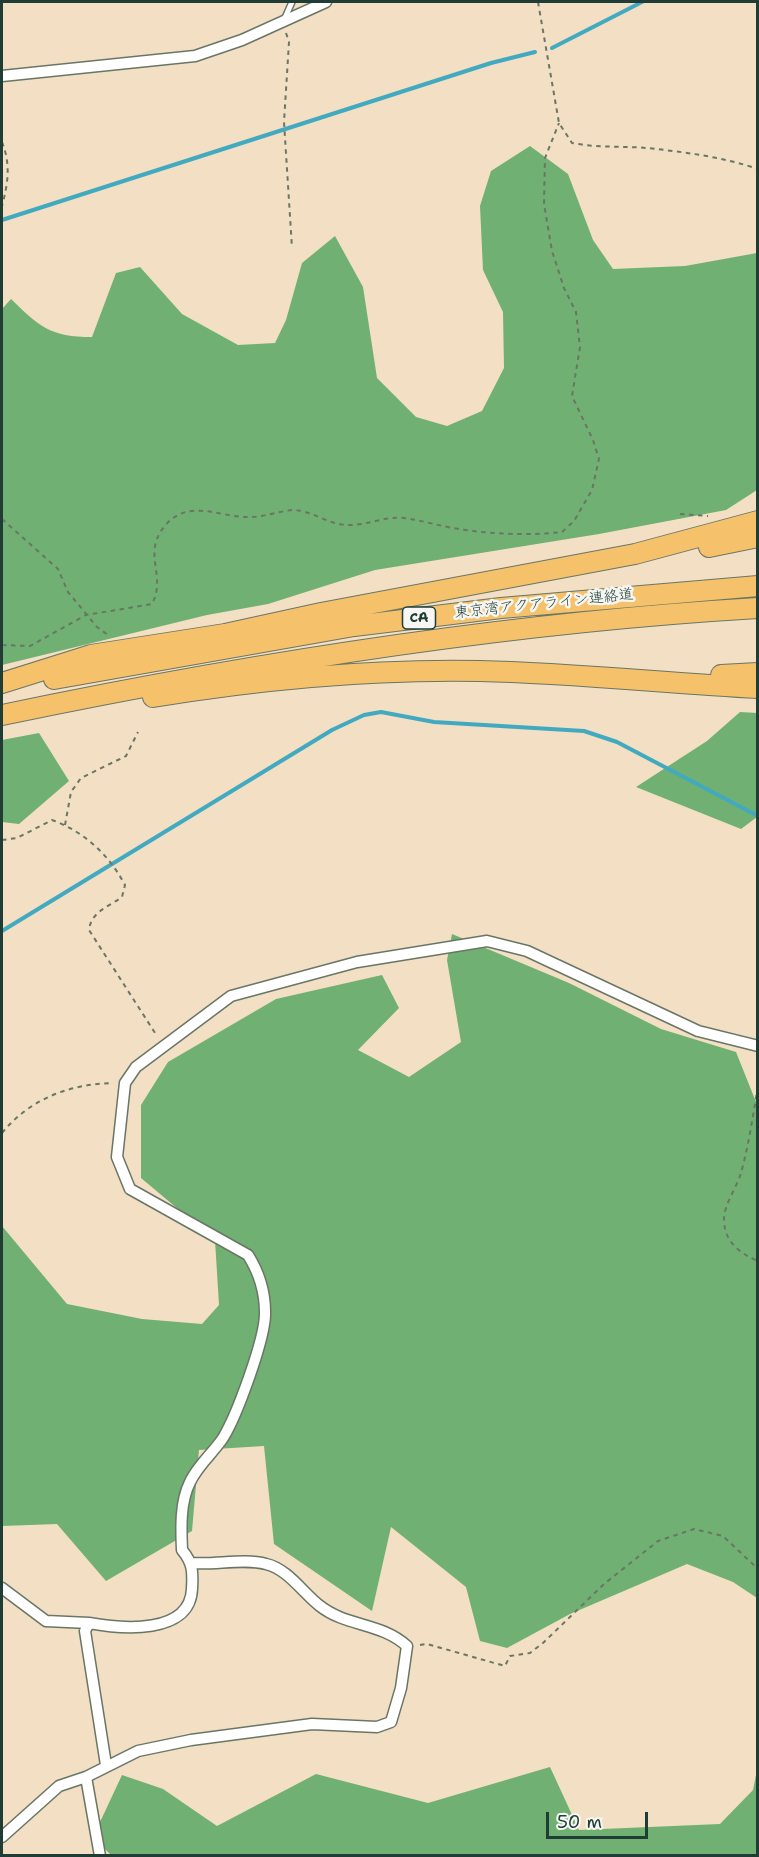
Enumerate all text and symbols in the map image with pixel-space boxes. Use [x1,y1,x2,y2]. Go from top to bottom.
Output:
street label: 東京湾アクアライン連絡道 [454,586,634,622]
road number: CA [402,607,436,629]
scale bar [549,1800,651,1838]
text: 50 m [557,1810,602,1834]

